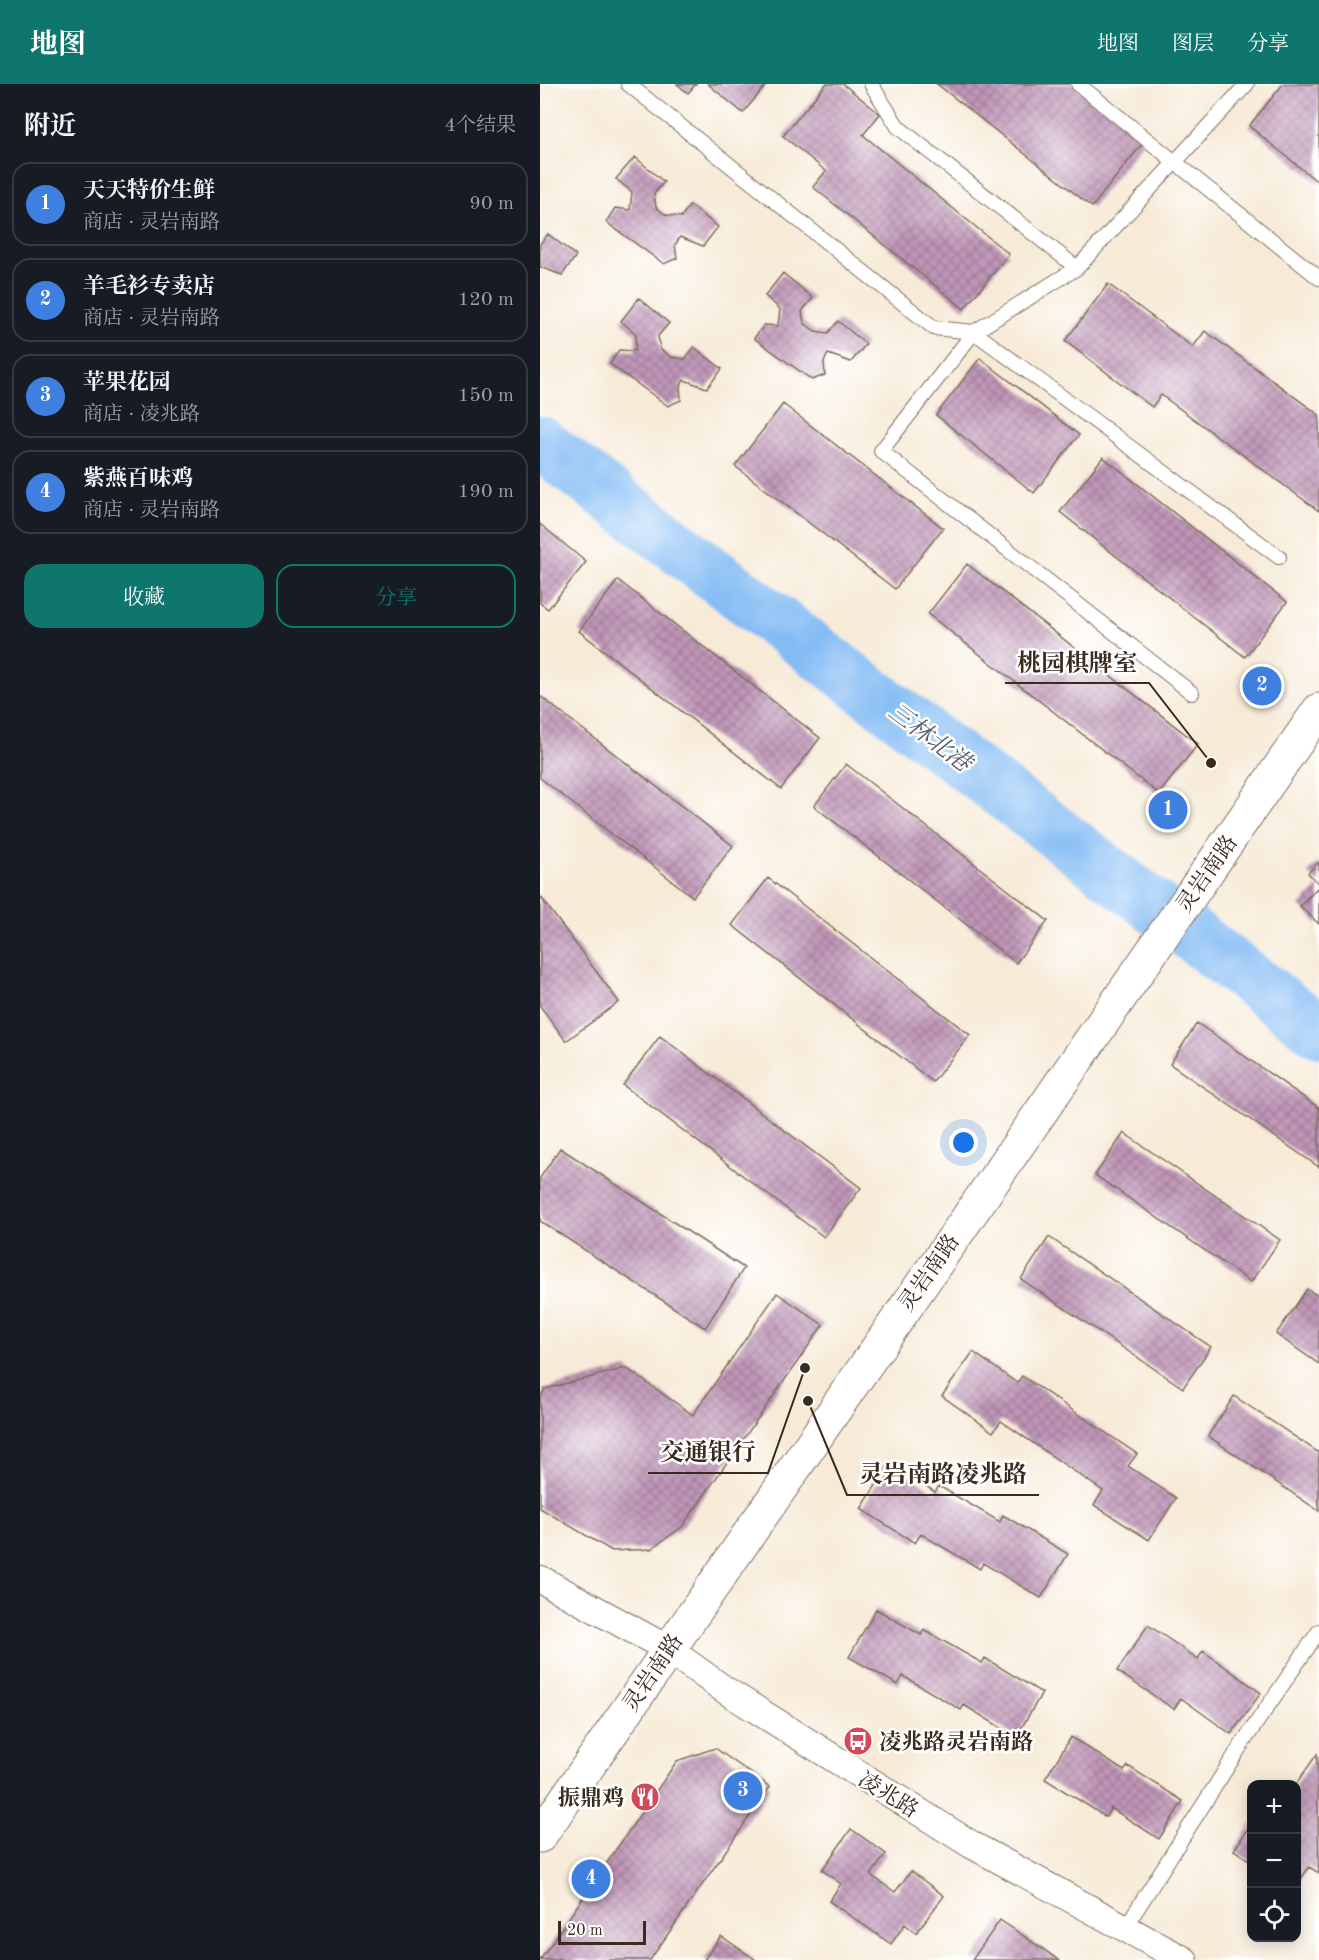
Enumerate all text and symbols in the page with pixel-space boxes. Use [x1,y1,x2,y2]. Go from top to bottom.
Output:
text: 地图 [30,32,86,60]
text: 地图 [1097,34,1139,55]
text: 图层 [1172,34,1214,55]
text: 分享 [1247,34,1289,55]
text: 附近 [24,114,76,140]
text: 4个结果 [444,116,516,136]
text: 天天特价生鲜 [83,180,215,202]
text: 1 [40,194,51,214]
text: 90 m [469,194,514,214]
text: 商店 · 灵岩南路 [83,213,220,233]
text: 羊毛衫专卖店 [83,276,215,298]
text: 2 [40,290,51,310]
text: 120 m [458,290,514,310]
text: 商店 · 灵岩南路 [83,309,220,329]
text: 苹果花园 [83,372,171,394]
text: 3 [40,386,51,406]
text: 150 m [458,386,514,406]
text: 商店 · 凌兆路 [83,405,200,425]
text: 紫燕百味鸡 [83,468,193,490]
text: 4 [40,482,51,502]
text: 190 m [458,482,514,502]
text: 商店 · 灵岩南路 [83,501,220,521]
button: 收藏 [24,564,264,628]
button: 分享 [276,564,516,628]
callout: 桃园棋牌室 [1005,641,1149,683]
text: 桃园棋牌室 [1017,650,1137,677]
pin: 2 [1242,664,1282,708]
water label: 三林北港 [883,698,979,779]
pin: 1 [1148,788,1188,832]
street label: 灵岩南路 [1172,831,1242,917]
your location [949,1128,978,1157]
street label: 灵岩南路 [894,1230,964,1316]
callout: 交通银行 [648,1431,768,1473]
text: 交通银行 [660,1439,756,1466]
callout: 灵岩南路凌兆路 [847,1453,1039,1495]
text: 灵岩南路凌兆路 [859,1461,1027,1488]
street label: 灵岩南路 [618,1629,687,1716]
bus stop icon: 凌兆路灵岩南路 [842,1725,874,1757]
place label: 凌兆路灵岩南路 [879,1730,1033,1754]
street label: 凌兆路 [854,1767,923,1823]
pin: 3 [724,1768,762,1814]
map controls [1247,1780,1301,1942]
button: + [1247,1780,1301,1834]
restaurant icon: 振鼎鸡 [629,1781,661,1813]
place label: 振鼎鸡 [558,1786,624,1810]
button: − [1247,1834,1301,1888]
pin: 4 [572,1856,610,1902]
button: locate [1247,1888,1301,1942]
scale bar [558,1918,646,1946]
text: 20 m [567,1923,603,1939]

